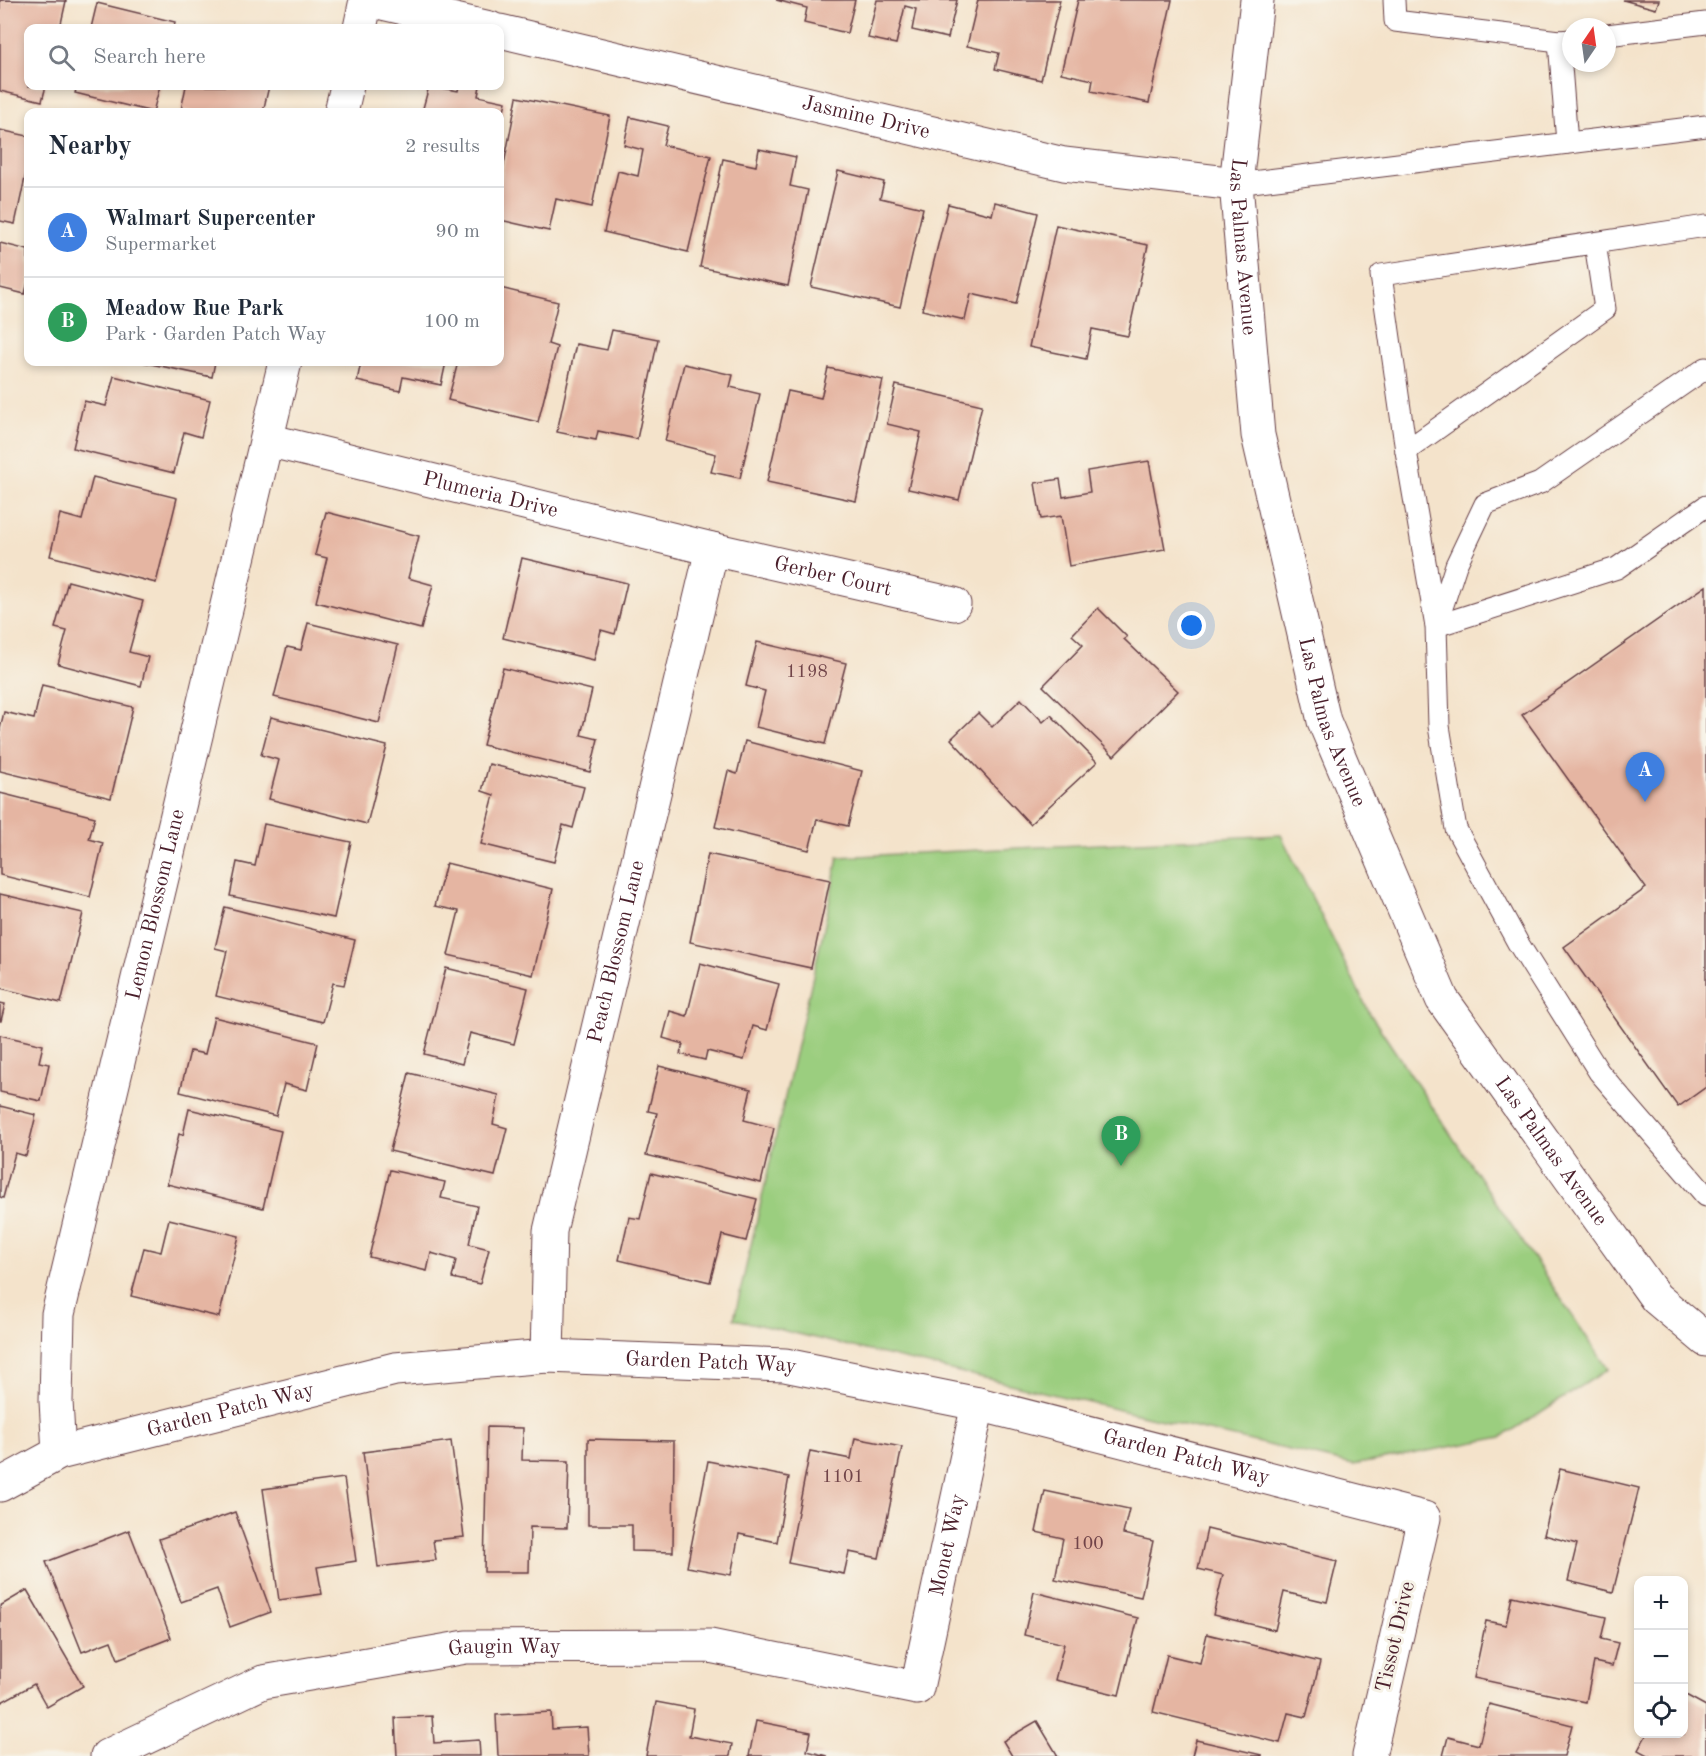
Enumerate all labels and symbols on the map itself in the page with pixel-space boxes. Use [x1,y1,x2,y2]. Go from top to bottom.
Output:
north arrow [1562,18,1616,72]
street label: Jasmine Drive [800,92,932,143]
street label: Las Palmas Avenue [1225,157,1260,336]
street label: Plumeria Drive [421,468,560,521]
street label: Gerber Court [772,553,894,600]
your location [1177,611,1206,640]
street label: Las Palmas Avenue [1295,635,1370,810]
house number: 1198 [786,663,828,681]
pin: A [1626,752,1664,802]
street label: Lemon Blossom Lane [123,807,188,1002]
street label: Peach Blossom Lane [584,858,648,1045]
street label: Las Palmas Avenue [1491,1073,1611,1230]
pin: B [1102,1116,1140,1166]
street label: Garden Patch Way [625,1348,798,1378]
street label: Garden Patch Way [145,1379,316,1441]
street label: Garden Patch Way [1101,1426,1272,1489]
house number: 1101 [822,1468,864,1486]
street label: Monet Way [926,1492,969,1598]
house number: 100 [1072,1535,1104,1553]
street label: Tissot Drive [1373,1580,1419,1694]
street label: Gaugin Way [446,1636,561,1660]

